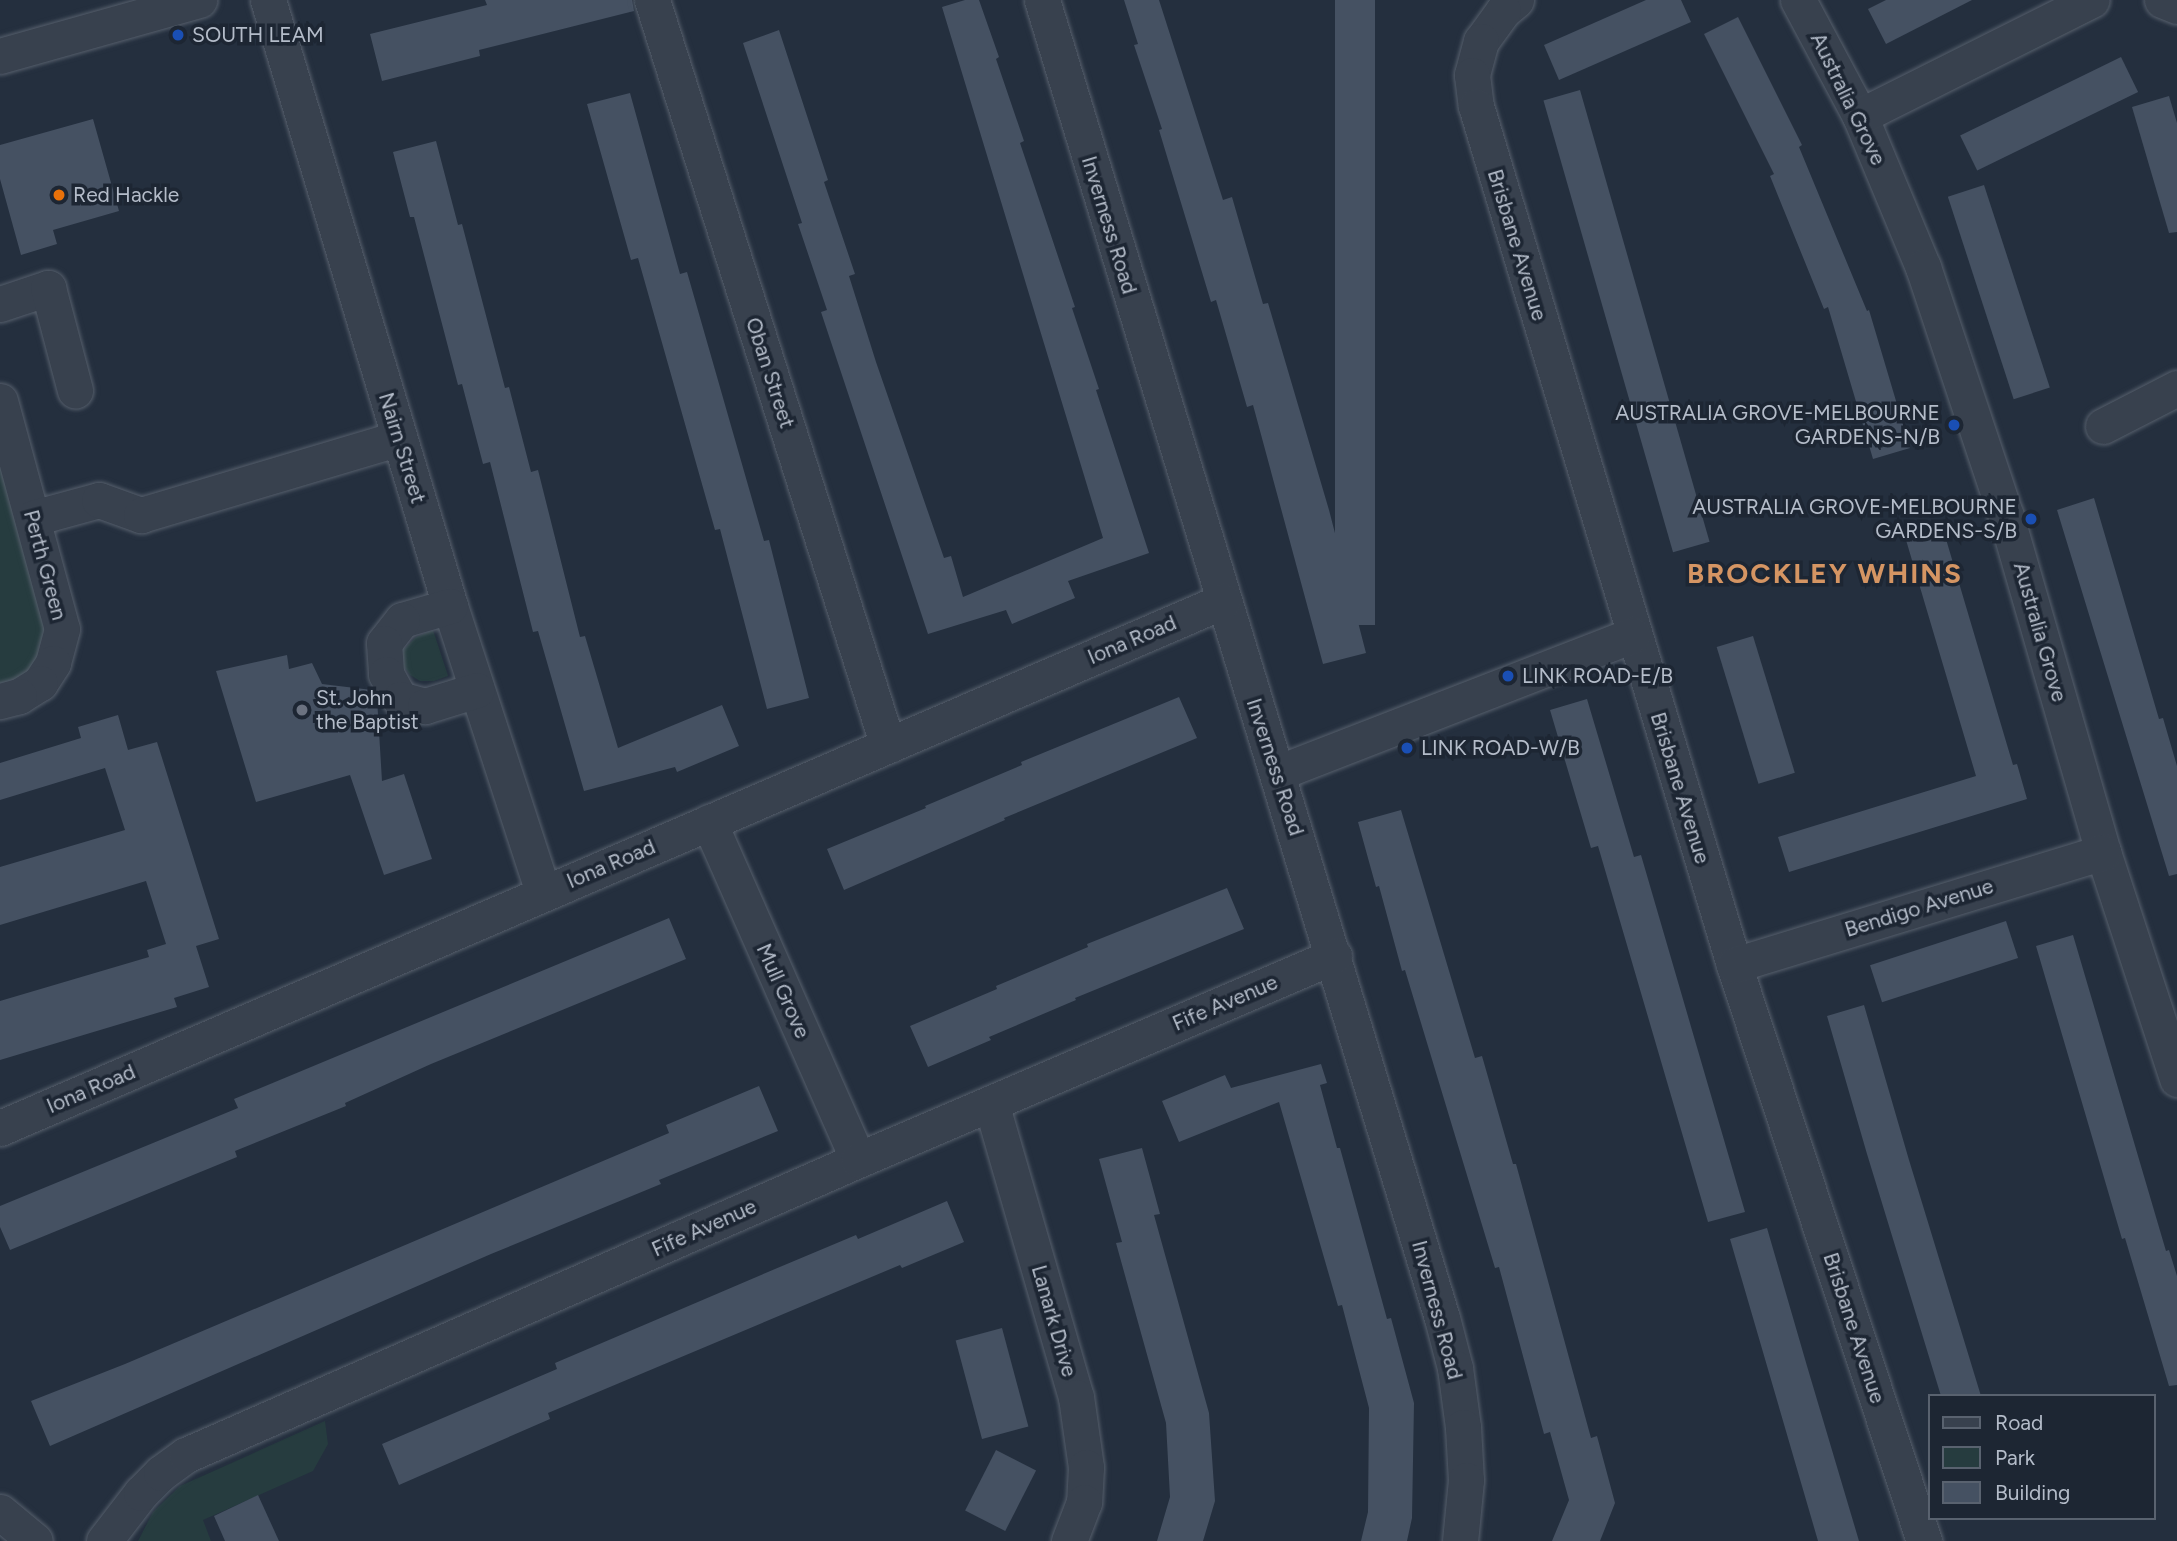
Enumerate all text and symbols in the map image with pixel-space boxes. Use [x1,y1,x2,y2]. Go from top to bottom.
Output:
place label: SOUTH LEAM [192,22,324,48]
marker: SOUTH LEAM [170,27,186,43]
street label: Australia Grove [1805,29,1891,169]
street label: Inverness Road [1076,153,1142,297]
street label: Brisbane Avenue [1482,166,1552,324]
place label: Red Hackle [73,182,179,208]
marker: Red Hackle [51,187,67,203]
street label: Oban Street [740,314,800,432]
street label: Nairn Street [373,390,431,506]
place label: AUSTRALIA GROVE-MELBOURNE GARDENS-N/B [1615,400,1940,450]
marker: AUSTRALIA GROVE-MELBOURNE GARDENS-N/B [1946,417,1962,433]
place label: AUSTRALIA GROVE-MELBOURNE GARDENS-S/B [1692,494,2017,544]
street label: Perth Green [18,507,72,623]
marker: AUSTRALIA GROVE-MELBOURNE GARDENS-S/B [2023,511,2039,527]
district label: BROCKLEY WHINS [1689,556,1961,590]
street label: Australia Grove [2008,559,2072,705]
street label: Iona Road [1084,610,1180,670]
place label: LINK ROAD-E/B [1522,663,1673,689]
marker: LINK ROAD-E/B [1500,668,1516,684]
place label: St. John the Baptist [316,685,419,735]
street label: Inverness Road [1241,695,1309,839]
marker: St. John the Baptist [294,702,310,718]
street label: Brisbane Avenue [1645,709,1715,867]
place label: LINK ROAD-W/B [1421,735,1580,761]
marker: LINK ROAD-W/B [1399,740,1415,756]
street label: Iona Road [563,834,659,894]
street label: Bendigo Avenue [1842,873,1996,943]
street label: Mull Grove [751,940,815,1042]
street label: Fife Avenue [1169,970,1281,1036]
street label: Iona Road [43,1059,139,1119]
street label: Fife Avenue [648,1194,760,1262]
street label: Inverness Road [1406,1238,1468,1382]
street label: Brisbane Avenue [1818,1249,1890,1407]
street label: Lanark Drive [1026,1262,1082,1380]
legend [1928,1394,2156,1520]
text: Road [1995,1410,2043,1435]
text: Park [1995,1445,2035,1470]
text: Building [1995,1480,2070,1505]

